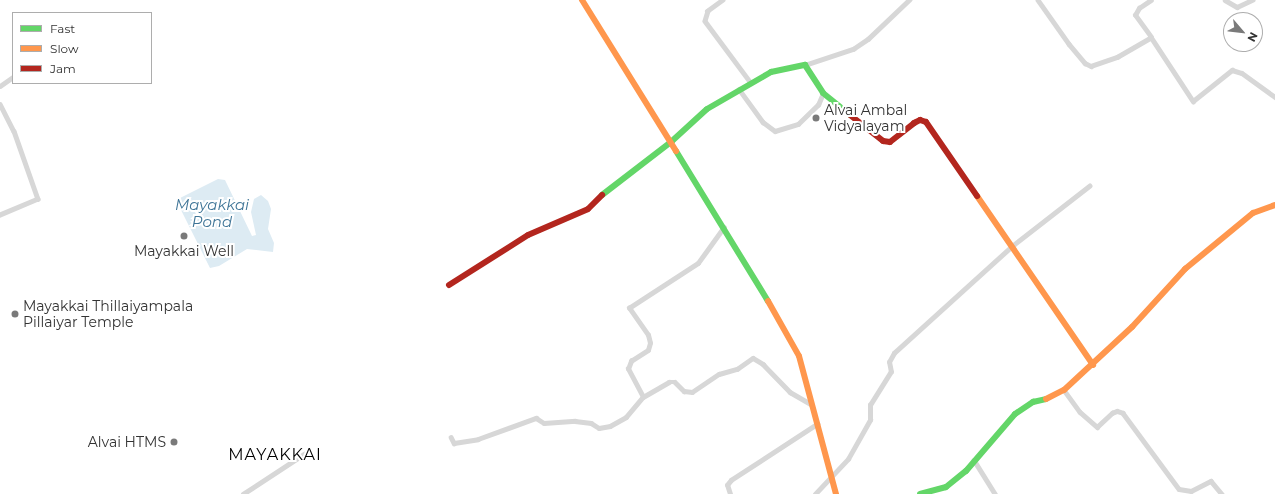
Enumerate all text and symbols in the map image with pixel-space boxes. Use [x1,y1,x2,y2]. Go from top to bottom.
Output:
legend [12,12,152,84]
north arrow [1223,12,1263,52]
text: Fast [50,21,75,36]
text: N [1244,30,1261,44]
text: Slow [50,41,79,56]
text: Jam [50,61,76,76]
place label: Alvai Ambal Vidyalayam [824,102,907,134]
marker: Alvai Ambal Vidyalayam [811,113,821,123]
water label: Mayakkai Pond [175,195,249,230]
marker: Mayakkai Well [179,231,189,241]
place label: Mayakkai Well [134,243,234,259]
place label: Mayakkai Thillaiyampala Pillaiyar Temple [23,298,193,330]
marker: Mayakkai Thillaiyampala Pillaiyar Temple [10,309,20,319]
place label: Alvai HTMS [88,434,166,450]
marker: Alvai HTMS [169,437,179,447]
district label: MAYAKKAI [228,445,322,465]

